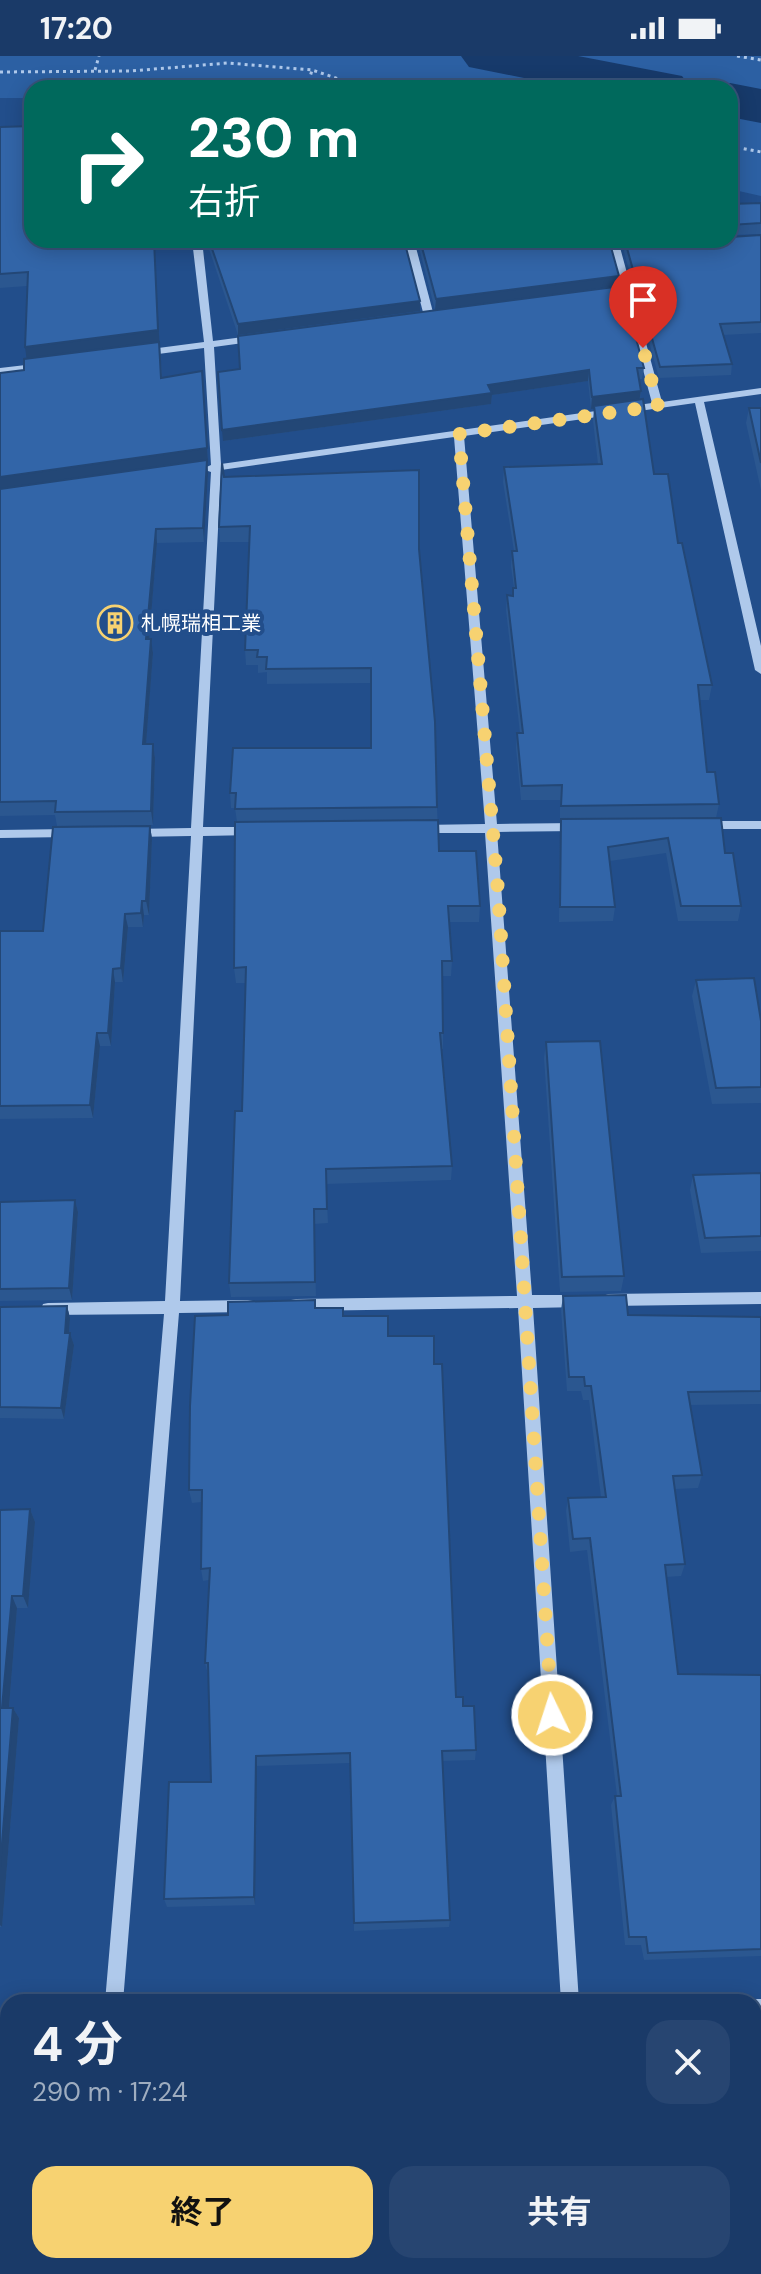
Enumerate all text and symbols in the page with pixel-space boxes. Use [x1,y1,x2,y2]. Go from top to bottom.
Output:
text: 17:20 [40,9,113,48]
text: 230 m [188,101,359,174]
icon: right [56,112,160,216]
text: 右折 [188,178,260,225]
pin [609,266,677,348]
icon: arrive [621,278,665,322]
building icon: 札幌瑞相工業 [96,604,134,642]
place label: 札幌瑞相工業 [141,610,261,636]
position arrow [510,1673,594,1757]
text: 4 分 [32,2013,122,2076]
button: close [646,2020,730,2104]
text: 290 m · 17:24 [32,2075,187,2109]
button: 終了 [32,2166,373,2258]
button: 共有 [389,2166,730,2258]

